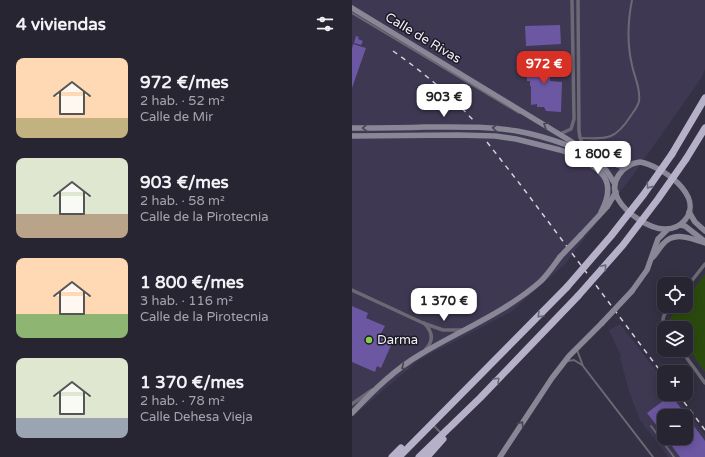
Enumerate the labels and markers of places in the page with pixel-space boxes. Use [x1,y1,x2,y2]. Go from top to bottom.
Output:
pin: 972 € [516,51,572,85]
pin: 903 € [416,84,472,118]
pin: 1 800 € [561,141,635,175]
pin: 1 370 € [407,288,481,322]
place label: Darma [377,332,418,348]
marker: Darma [364,335,374,345]

